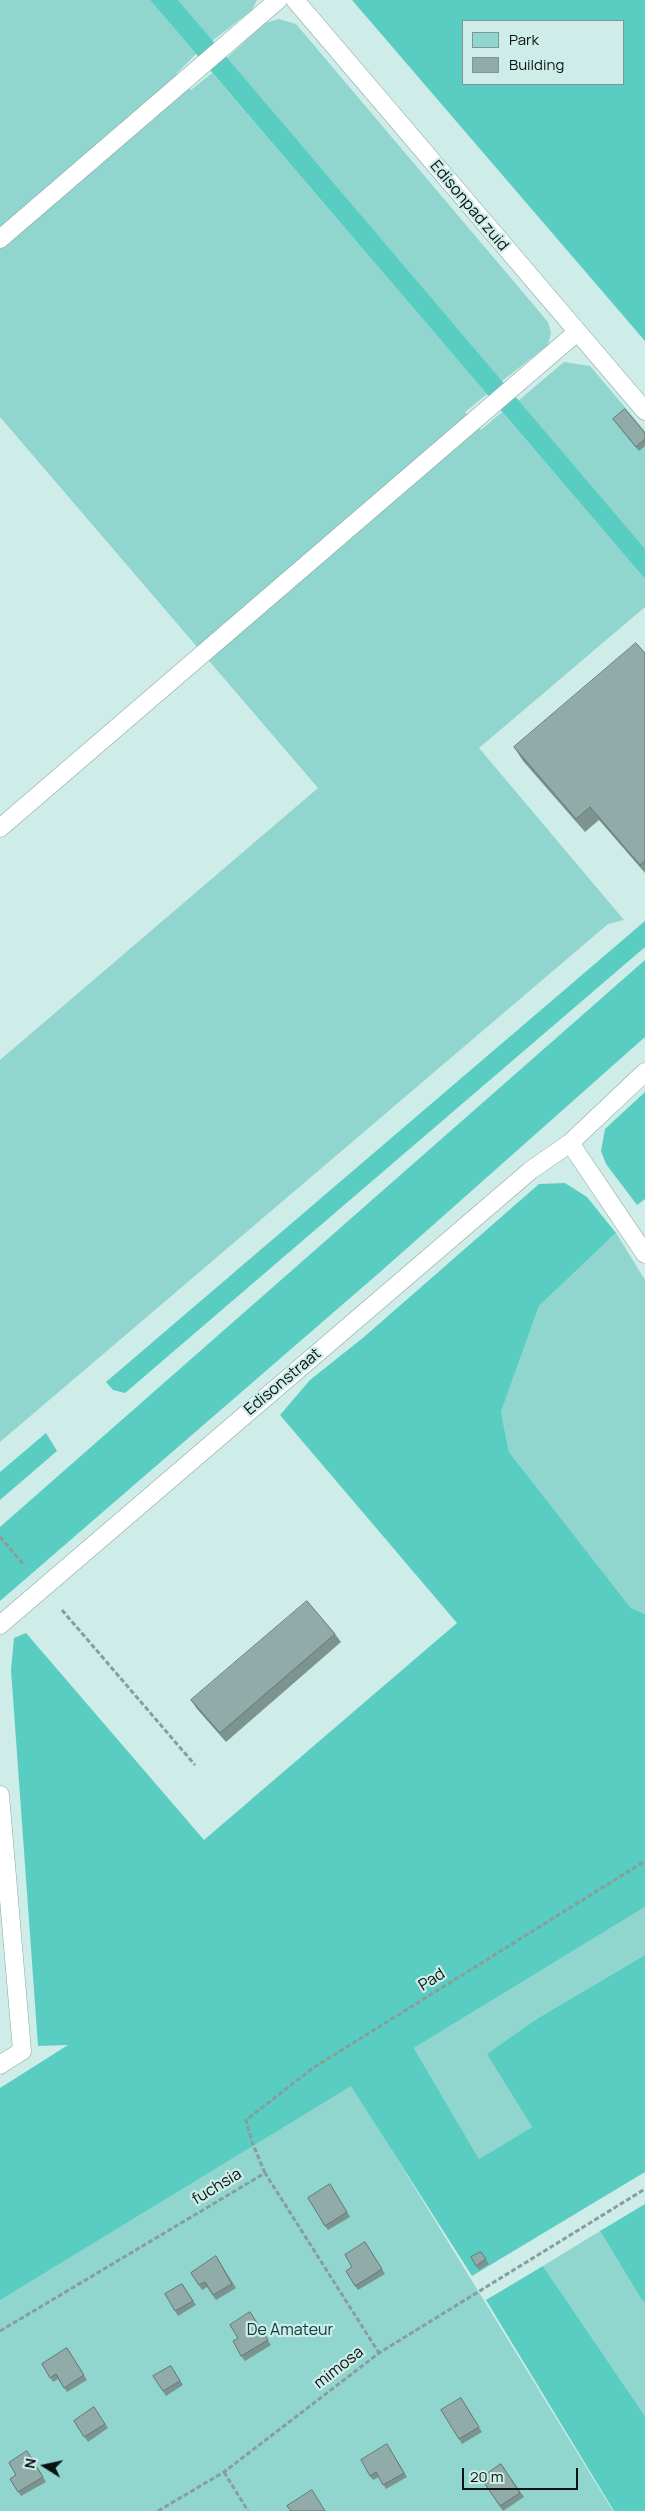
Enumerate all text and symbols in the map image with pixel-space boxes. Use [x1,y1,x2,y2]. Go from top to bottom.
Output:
legend [462,20,625,85]
text: Park [509,29,539,50]
text: Building [509,54,564,75]
street label: Edisonpad zuid [426,157,512,255]
street label: Edisonstraat [241,1344,325,1420]
street label: Pad [415,1965,449,1995]
street label: fuchsia [189,2165,245,2209]
park label: De Amateur [247,2321,333,2341]
street label: mimosa [310,2343,368,2393]
north arrow [20,2441,70,2491]
text: N [20,2457,40,2470]
scale bar [465,2458,581,2490]
text: 20 m [470,2466,503,2487]

